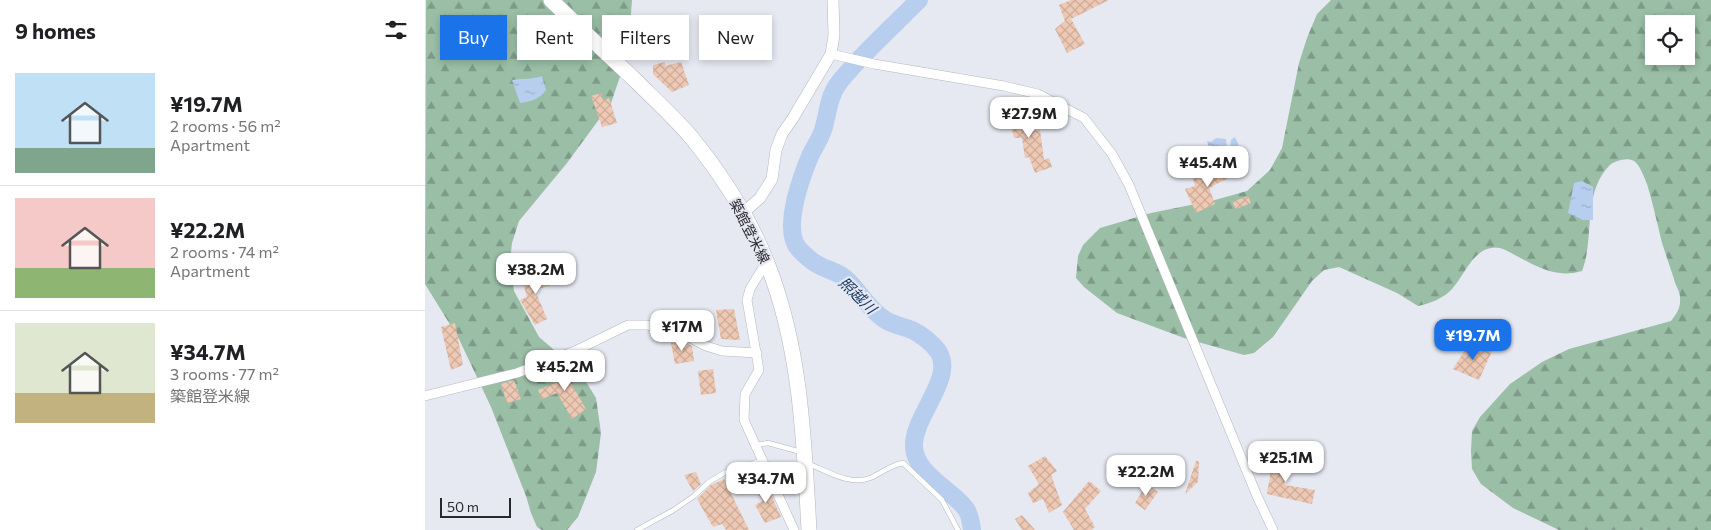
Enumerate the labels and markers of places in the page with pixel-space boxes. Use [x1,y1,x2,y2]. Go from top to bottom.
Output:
pin: ¥27.9M [988,96,1070,139]
pin: ¥45.4M [1167,146,1249,188]
pin: ¥38.2M [495,252,577,295]
pin: ¥17M [652,310,712,352]
pin: ¥19.7M [1432,318,1514,361]
pin: ¥45.2M [524,350,606,392]
pin: ¥25.1M [1245,440,1327,483]
pin: ¥22.2M [1105,454,1187,497]
pin: ¥34.7M [725,462,807,504]

